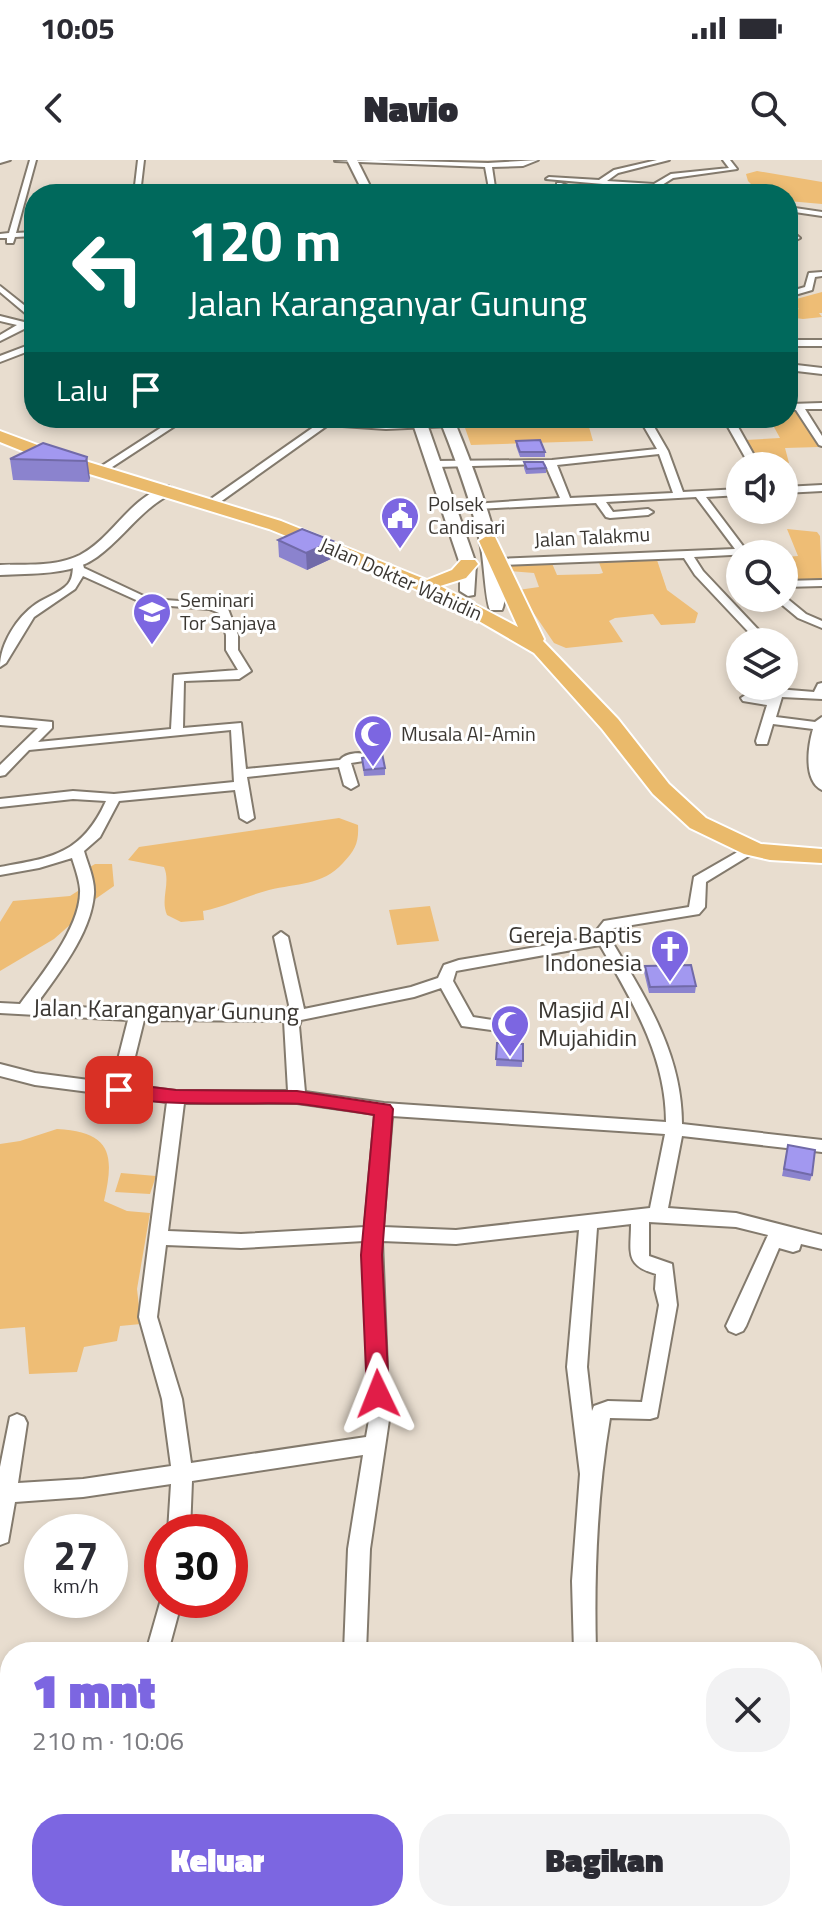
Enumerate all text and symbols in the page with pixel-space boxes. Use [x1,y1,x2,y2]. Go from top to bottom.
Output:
text: 10:05 [40,5,115,51]
text: Navio [364,81,458,136]
icon: back [32,86,76,130]
icon: search [746,86,790,130]
text: 120 m [188,198,341,283]
icon: left [56,216,160,320]
text: Jalan Karanganyar Gunung [188,275,587,330]
text: Lalu [56,367,108,413]
icon: arrive [124,368,168,412]
map controls [726,452,798,700]
button: sound [726,452,798,524]
place label: Polsek Candisari [428,488,505,542]
public building icon: Polsek Candisari [379,495,421,550]
street label: Jalan Talakmu [533,518,651,555]
street label: Jalan Dokter Wahidin [315,529,488,628]
button: search [726,540,798,612]
place label: Seminari Tor Sanjaya [180,584,276,638]
school or university icon: Seminari Tor Sanjaya [131,591,173,646]
button: layers [726,628,798,700]
mosque icon: Musala Al-Amin [352,713,394,768]
place label: Musala Al-Amin [401,718,536,749]
place label: Gereja Baptis Indonesia [508,916,642,980]
church icon: Gereja Baptis Indonesia [649,928,691,983]
street label: Jalan Karanganyar Gunung [33,989,299,1029]
place label: Masjid Al Mujahidin [538,991,637,1055]
mosque icon: Masjid Al Mujahidin [489,1003,531,1058]
pin [85,1056,153,1124]
icon: arrive [97,1068,141,1112]
position arrow [336,1352,420,1436]
speed limit sign: 30 [144,1514,248,1618]
text: 27 [54,1525,98,1586]
text: km/h [53,1570,99,1601]
text: 1 mnt [32,1654,156,1727]
button: close [706,1668,790,1752]
text: 210 m · 10:06 [32,1721,184,1760]
button: Keluar [32,1814,403,1906]
button: Bagikan [419,1814,790,1906]

